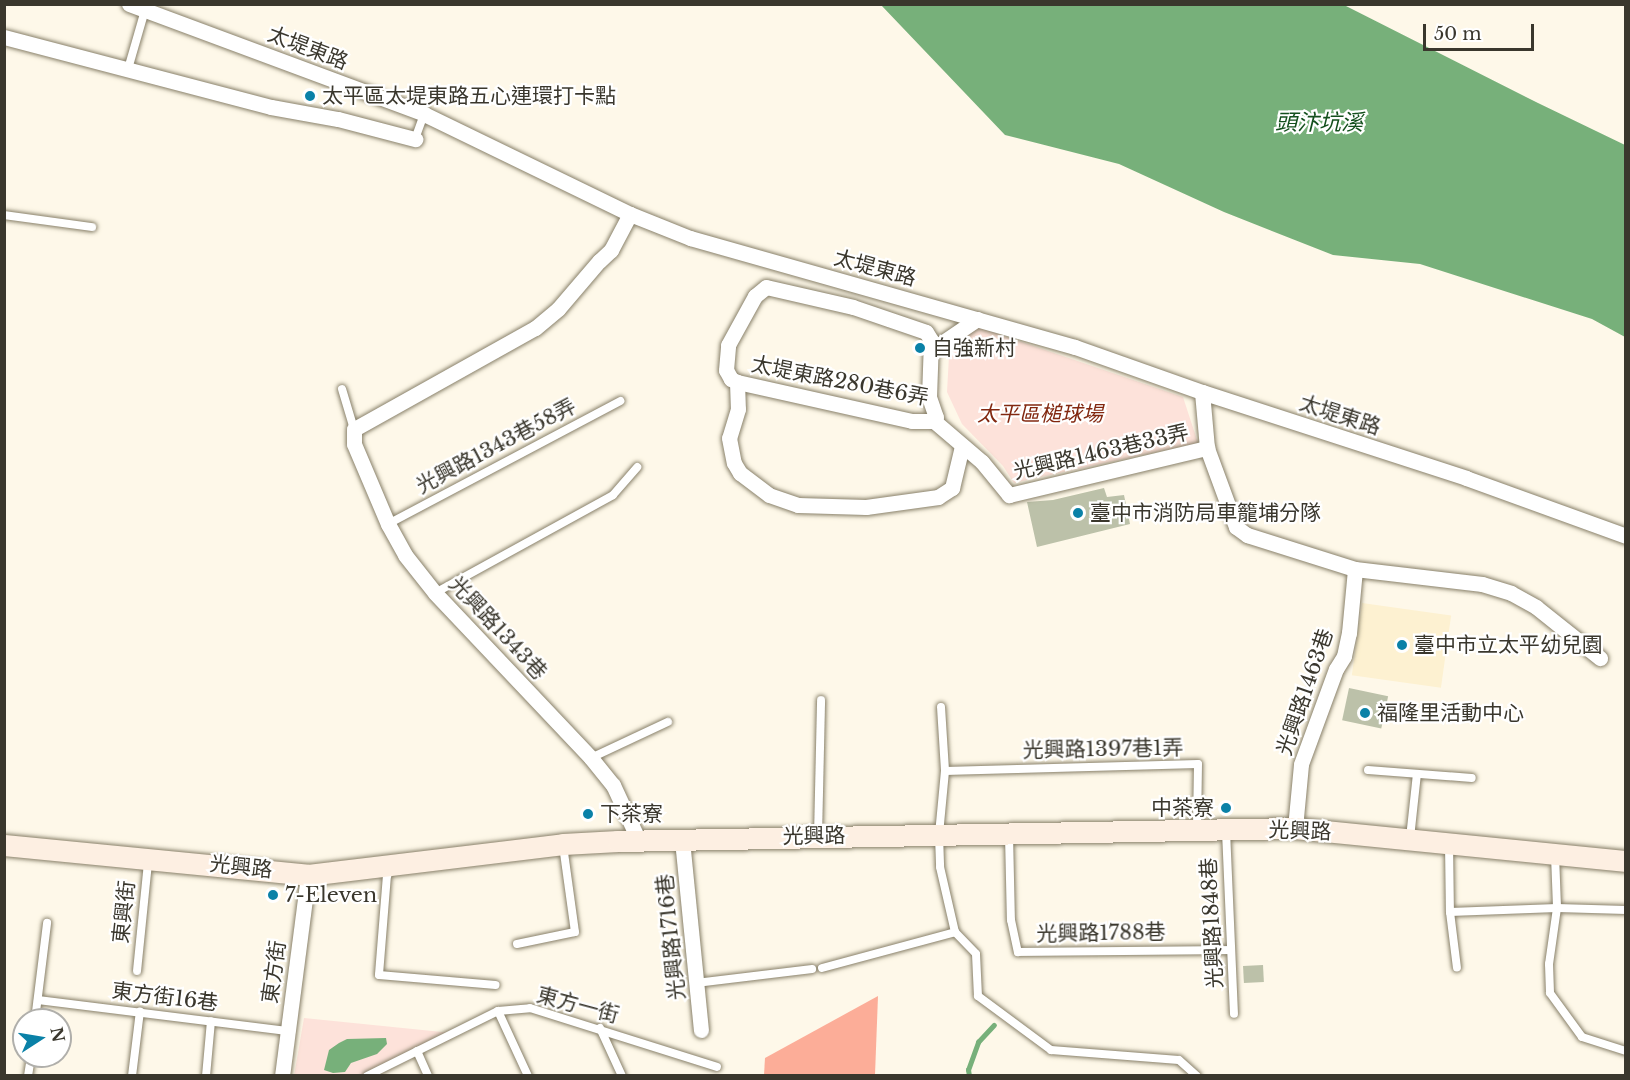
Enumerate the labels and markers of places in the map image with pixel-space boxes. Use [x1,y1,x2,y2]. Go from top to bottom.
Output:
place label: 太平區太堤東路五心連環打卡點 [322,83,616,109]
marker: 太平區太堤東路五心連環打卡點 [303,89,317,103]
place label: 自強新村 [932,335,1016,361]
marker: 自強新村 [913,341,927,355]
place label: 臺中市消防局車籠埔分隊 [1090,500,1321,526]
marker: 臺中市消防局車籠埔分隊 [1071,506,1085,520]
place label: 臺中市立太平幼兒園 [1414,632,1603,658]
marker: 臺中市立太平幼兒園 [1395,638,1409,652]
place label: 福隆里活動中心 [1377,700,1524,726]
marker: 福隆里活動中心 [1358,706,1372,720]
place label: 中茶寮 [1151,795,1214,821]
place label: 下茶寮 [600,801,663,827]
marker: 中茶寮 [1219,801,1233,815]
marker: 下茶寮 [581,807,595,821]
place label: 7-Eleven [285,882,377,908]
marker: 7-Eleven [266,888,280,902]

